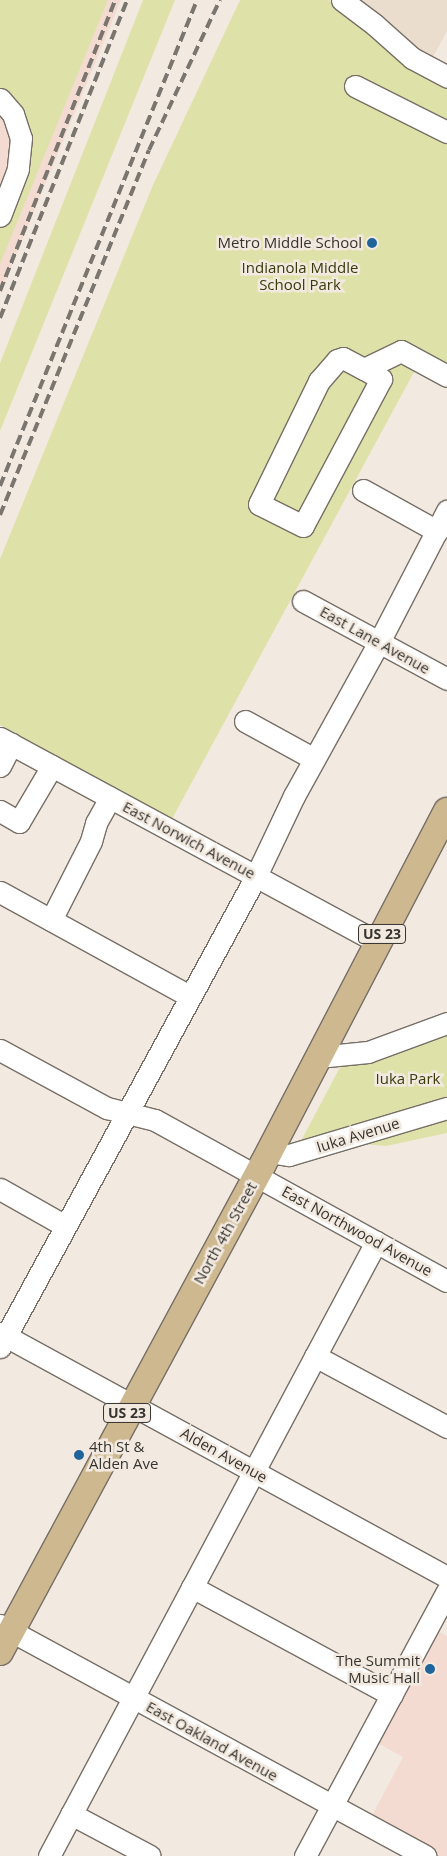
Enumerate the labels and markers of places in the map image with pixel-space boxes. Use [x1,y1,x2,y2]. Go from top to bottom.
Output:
place label: Metro Middle School [218,234,362,252]
marker: Metro Middle School [366,237,378,249]
place label: 4th St & Alden Ave [89,1437,158,1472]
marker: 4th St & Alden Ave [73,1449,85,1461]
place label: The Summit Music Hall [336,1651,420,1686]
marker: The Summit Music Hall [424,1663,436,1675]

